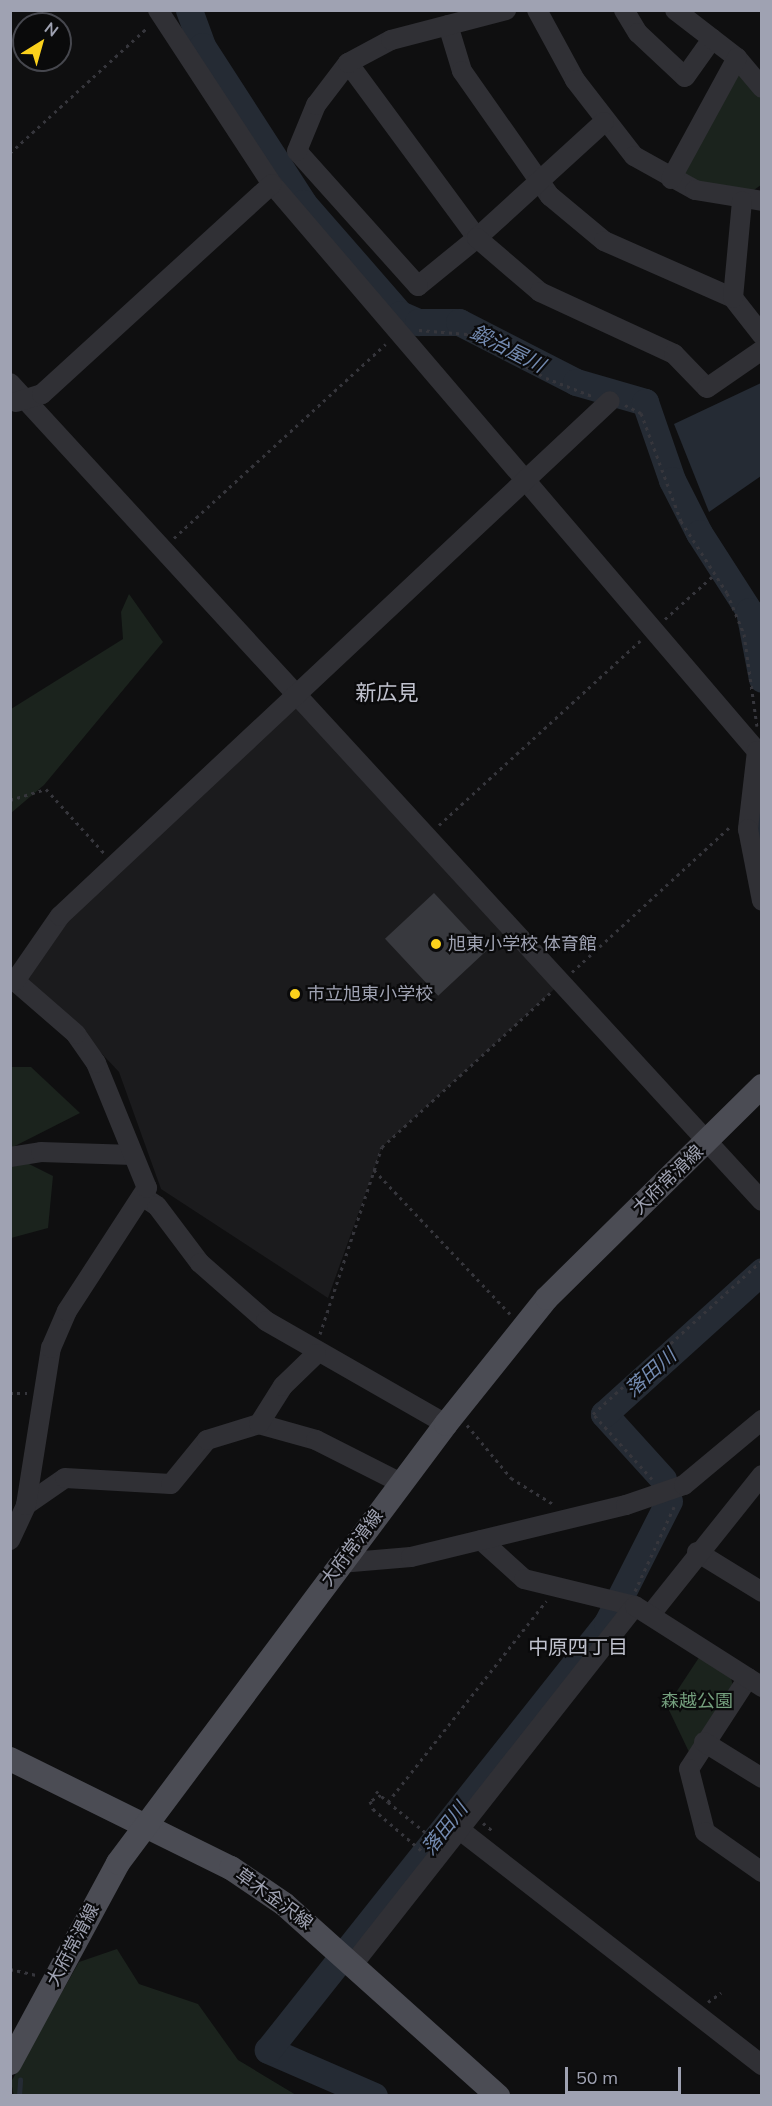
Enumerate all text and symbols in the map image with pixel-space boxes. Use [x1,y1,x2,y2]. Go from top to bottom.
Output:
north arrow [12,12,72,72]
text: N [41,18,62,41]
water label: 鍛治屋川 [467,319,549,377]
district label: 新広見 [356,679,418,705]
place label: 旭東小学校 体育館 [448,933,597,955]
marker: 旭東小学校 体育館 [429,937,443,951]
place label: 市立旭東小学校 [307,983,433,1005]
marker: 市立旭東小学校 [288,987,302,1001]
street label: 大府常滑線 [628,1141,708,1219]
water label: 落田川 [620,1343,680,1401]
street label: 大府常滑線 [316,1506,388,1590]
district label: 中原四丁目 [528,1634,628,1658]
park label: 森越公園 [661,1690,733,1712]
water label: 落田川 [416,1797,472,1859]
street label: 草木金沢線 [231,1864,317,1934]
street label: 大府常滑線 [42,1900,104,1990]
scale bar [568,2055,684,2093]
text: 50 m [576,2066,618,2089]

